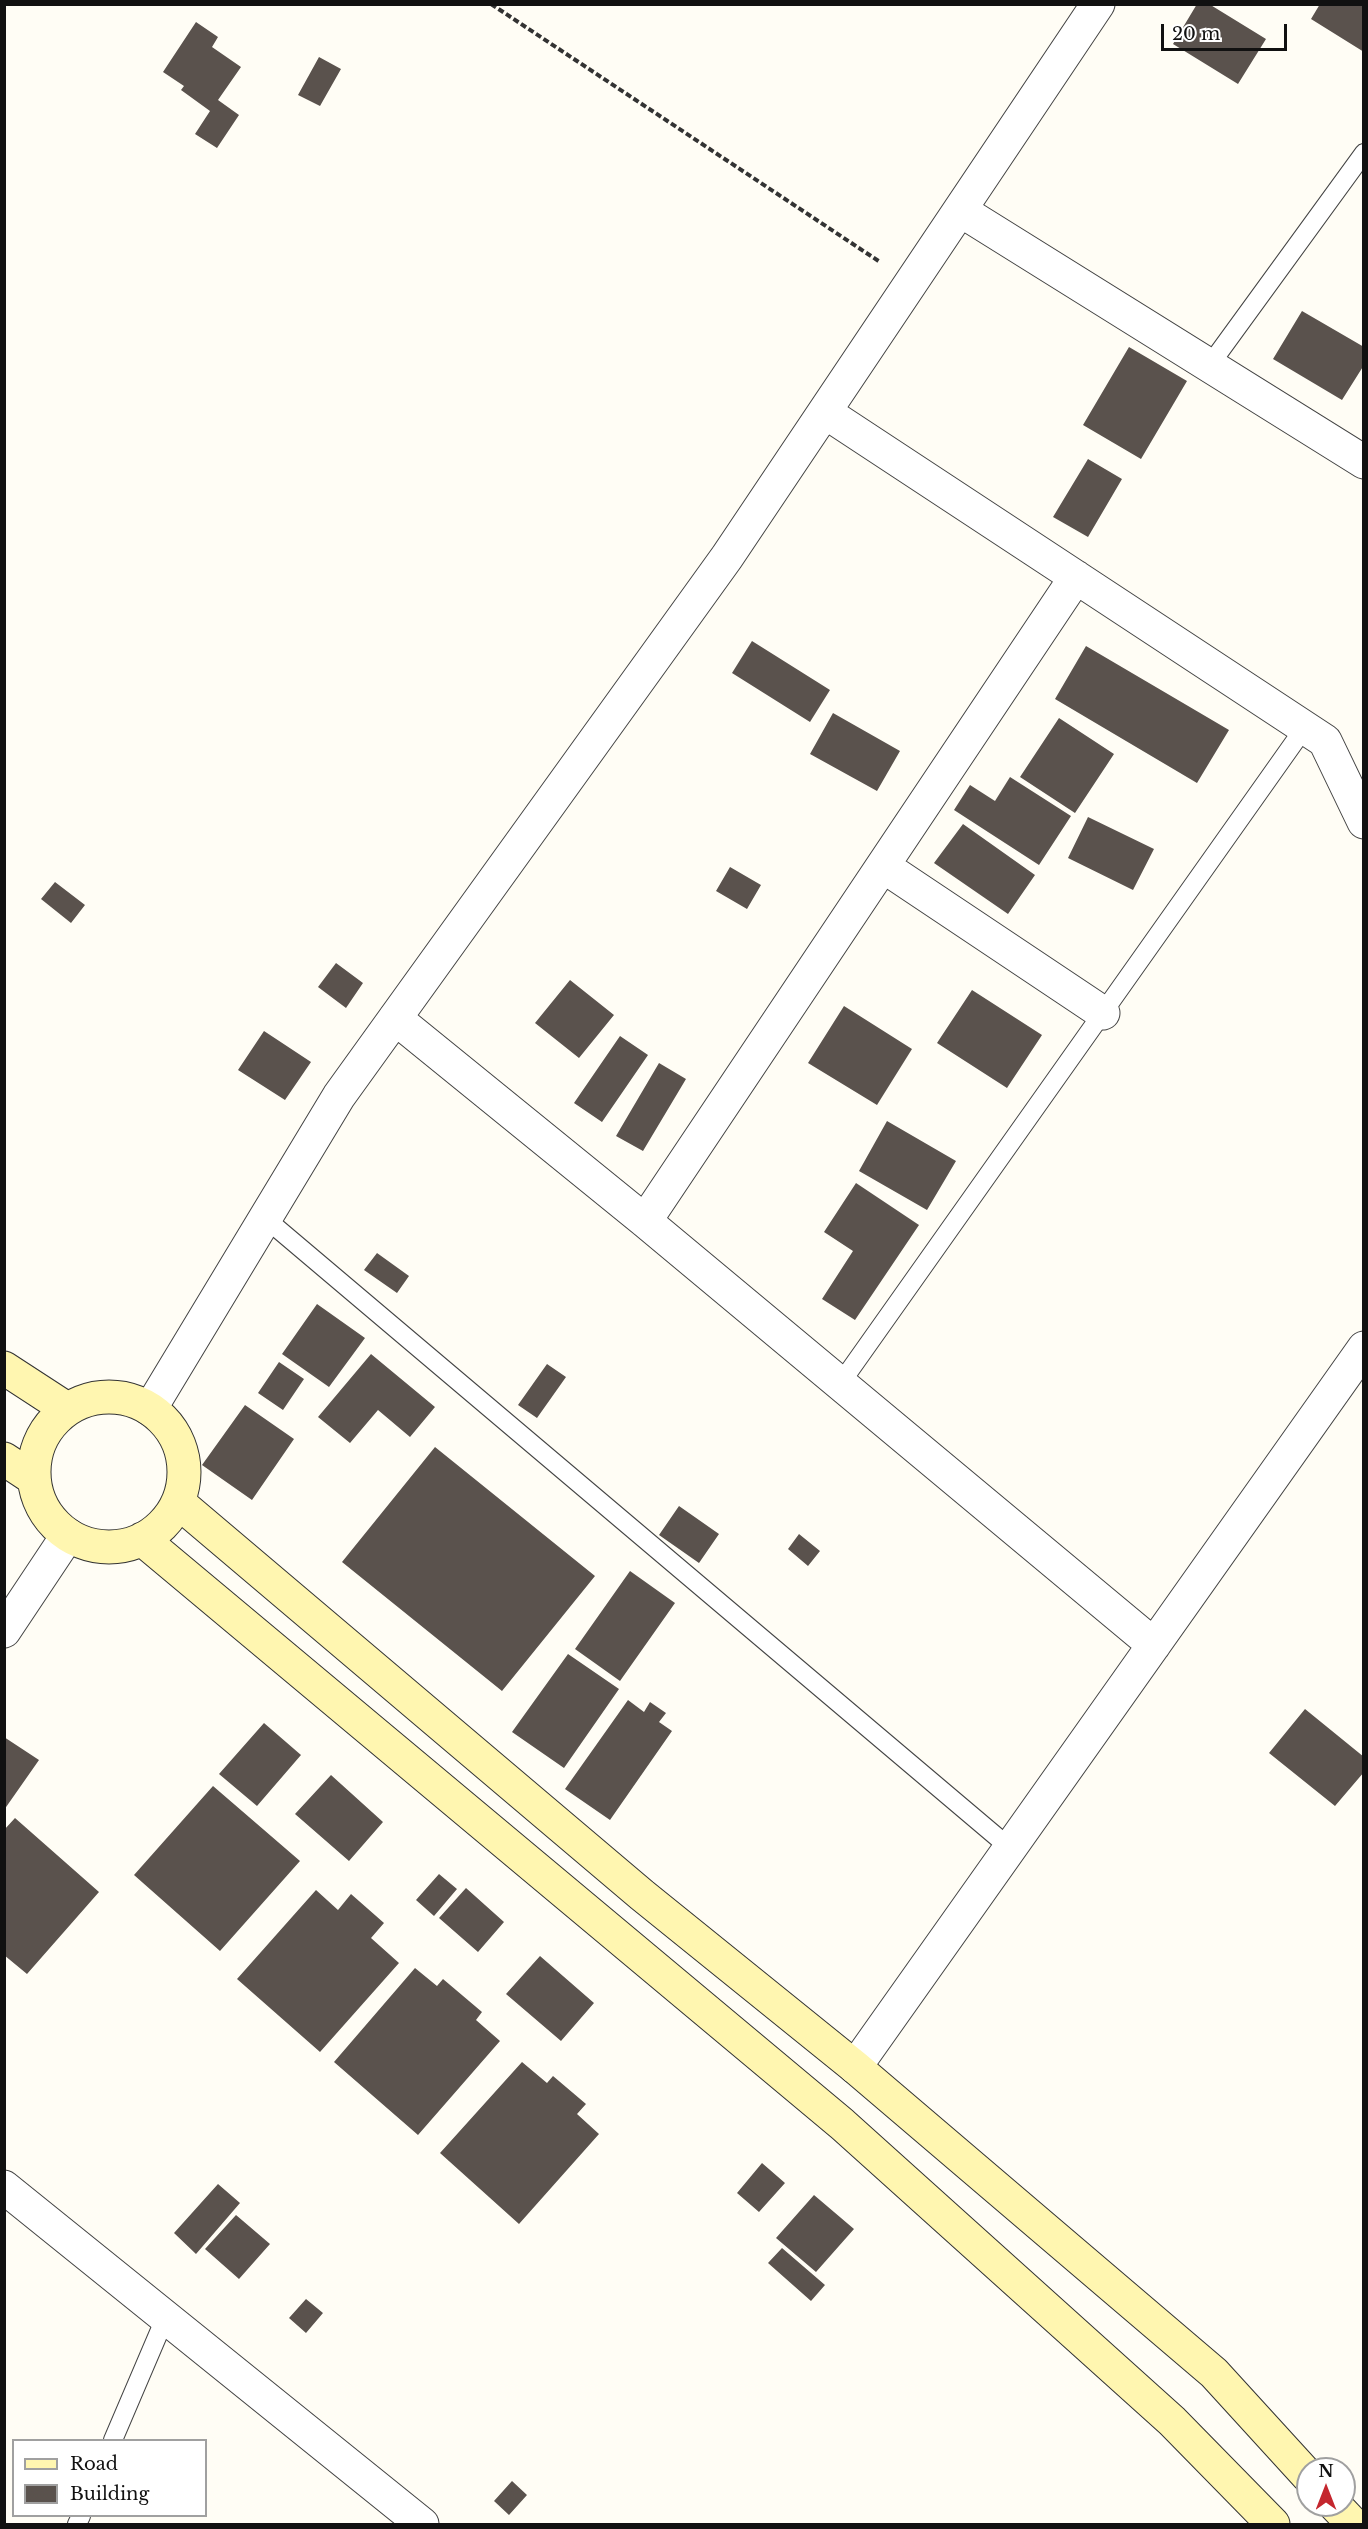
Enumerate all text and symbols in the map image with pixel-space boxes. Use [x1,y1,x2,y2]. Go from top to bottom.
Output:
scale bar [1164,12,1290,50]
text: 20 m [1172,23,1220,45]
legend [12,2439,207,2517]
text: Road [70,2453,118,2475]
north arrow [1296,2457,1356,2517]
text: N [1318,2461,1334,2481]
text: Building [70,2483,149,2505]

